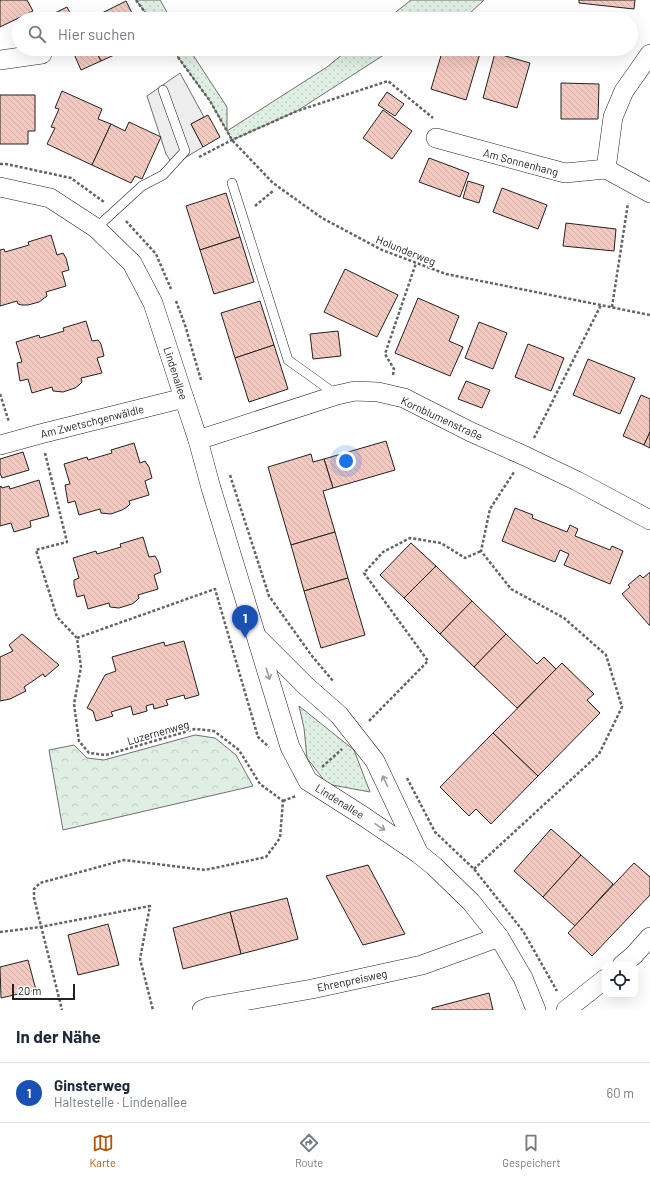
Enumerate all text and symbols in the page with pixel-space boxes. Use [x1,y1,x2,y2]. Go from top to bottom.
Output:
search box [12,12,638,56]
icon: search [26,23,48,45]
text: Hier suchen [58,25,135,43]
street label: Am Sonnenhang [482,146,560,178]
street label: Holunderweg [374,232,438,268]
street label: Lindenallee [161,345,191,401]
street label: Kornblumenstraße [399,393,485,443]
street label: Am Zwetschgenwäldle [39,402,145,440]
your location [336,451,356,471]
pin: 1 [232,605,258,638]
one-way arrow [265,667,272,680]
street label: Luzernenweg [125,717,191,747]
one-way arrow [381,775,388,787]
street label: Lindenallee [313,781,367,821]
one-way arrow [374,823,385,831]
map controls [602,962,638,998]
button: locate [602,962,638,998]
street label: Ehrenpreisweg [316,966,388,994]
scale bar [12,982,75,1001]
text: 20 m [18,984,41,997]
text: In der Nähe [16,1026,101,1046]
text: Ginsterweg [54,1076,130,1094]
text: 1 [27,1085,31,1101]
text: 60 m [607,1085,634,1101]
text: Haltestelle · Lindenallee [54,1094,187,1110]
tab: Karte [90,1132,116,1169]
tab: Route [295,1132,323,1169]
tab: Gespeichert [502,1132,560,1169]

